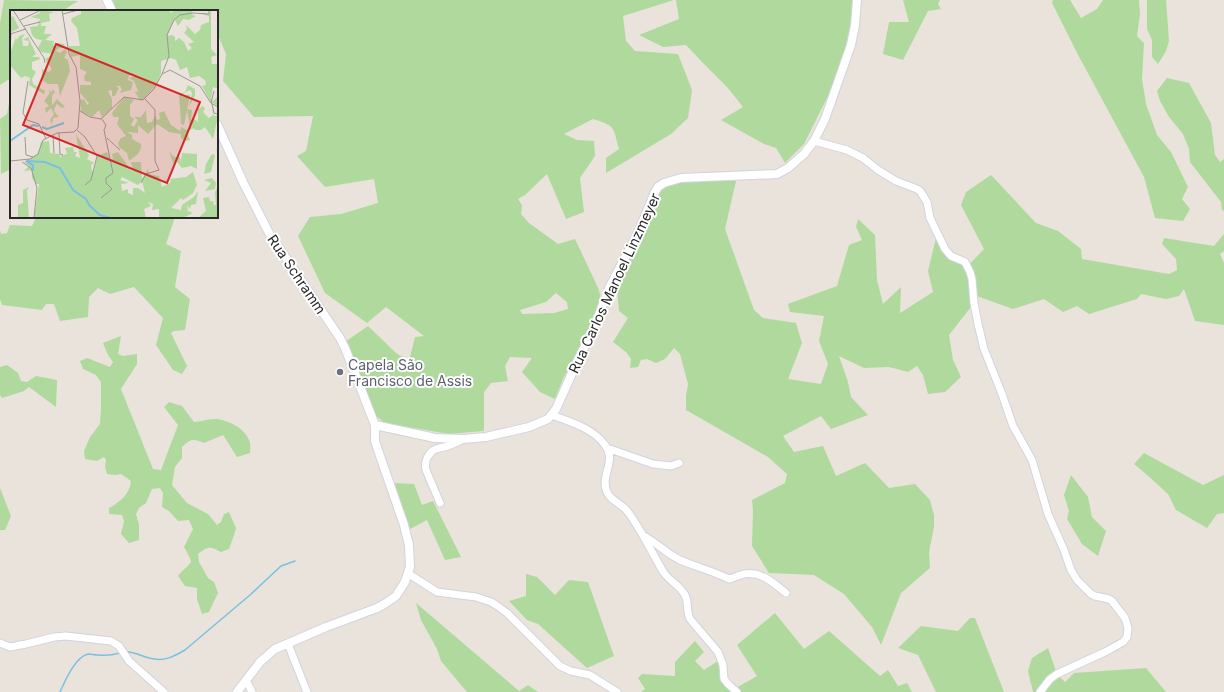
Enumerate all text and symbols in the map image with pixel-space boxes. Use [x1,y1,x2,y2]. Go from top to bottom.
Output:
inset map [10,10,218,218]
street label: Rua Carlos Manoel Linzmeyer [565,190,663,376]
street label: Rua Schramm [264,231,330,317]
place label: Capela São Francisco de Assis [348,356,472,389]
marker: Capela São Francisco de Assis [335,367,345,377]

